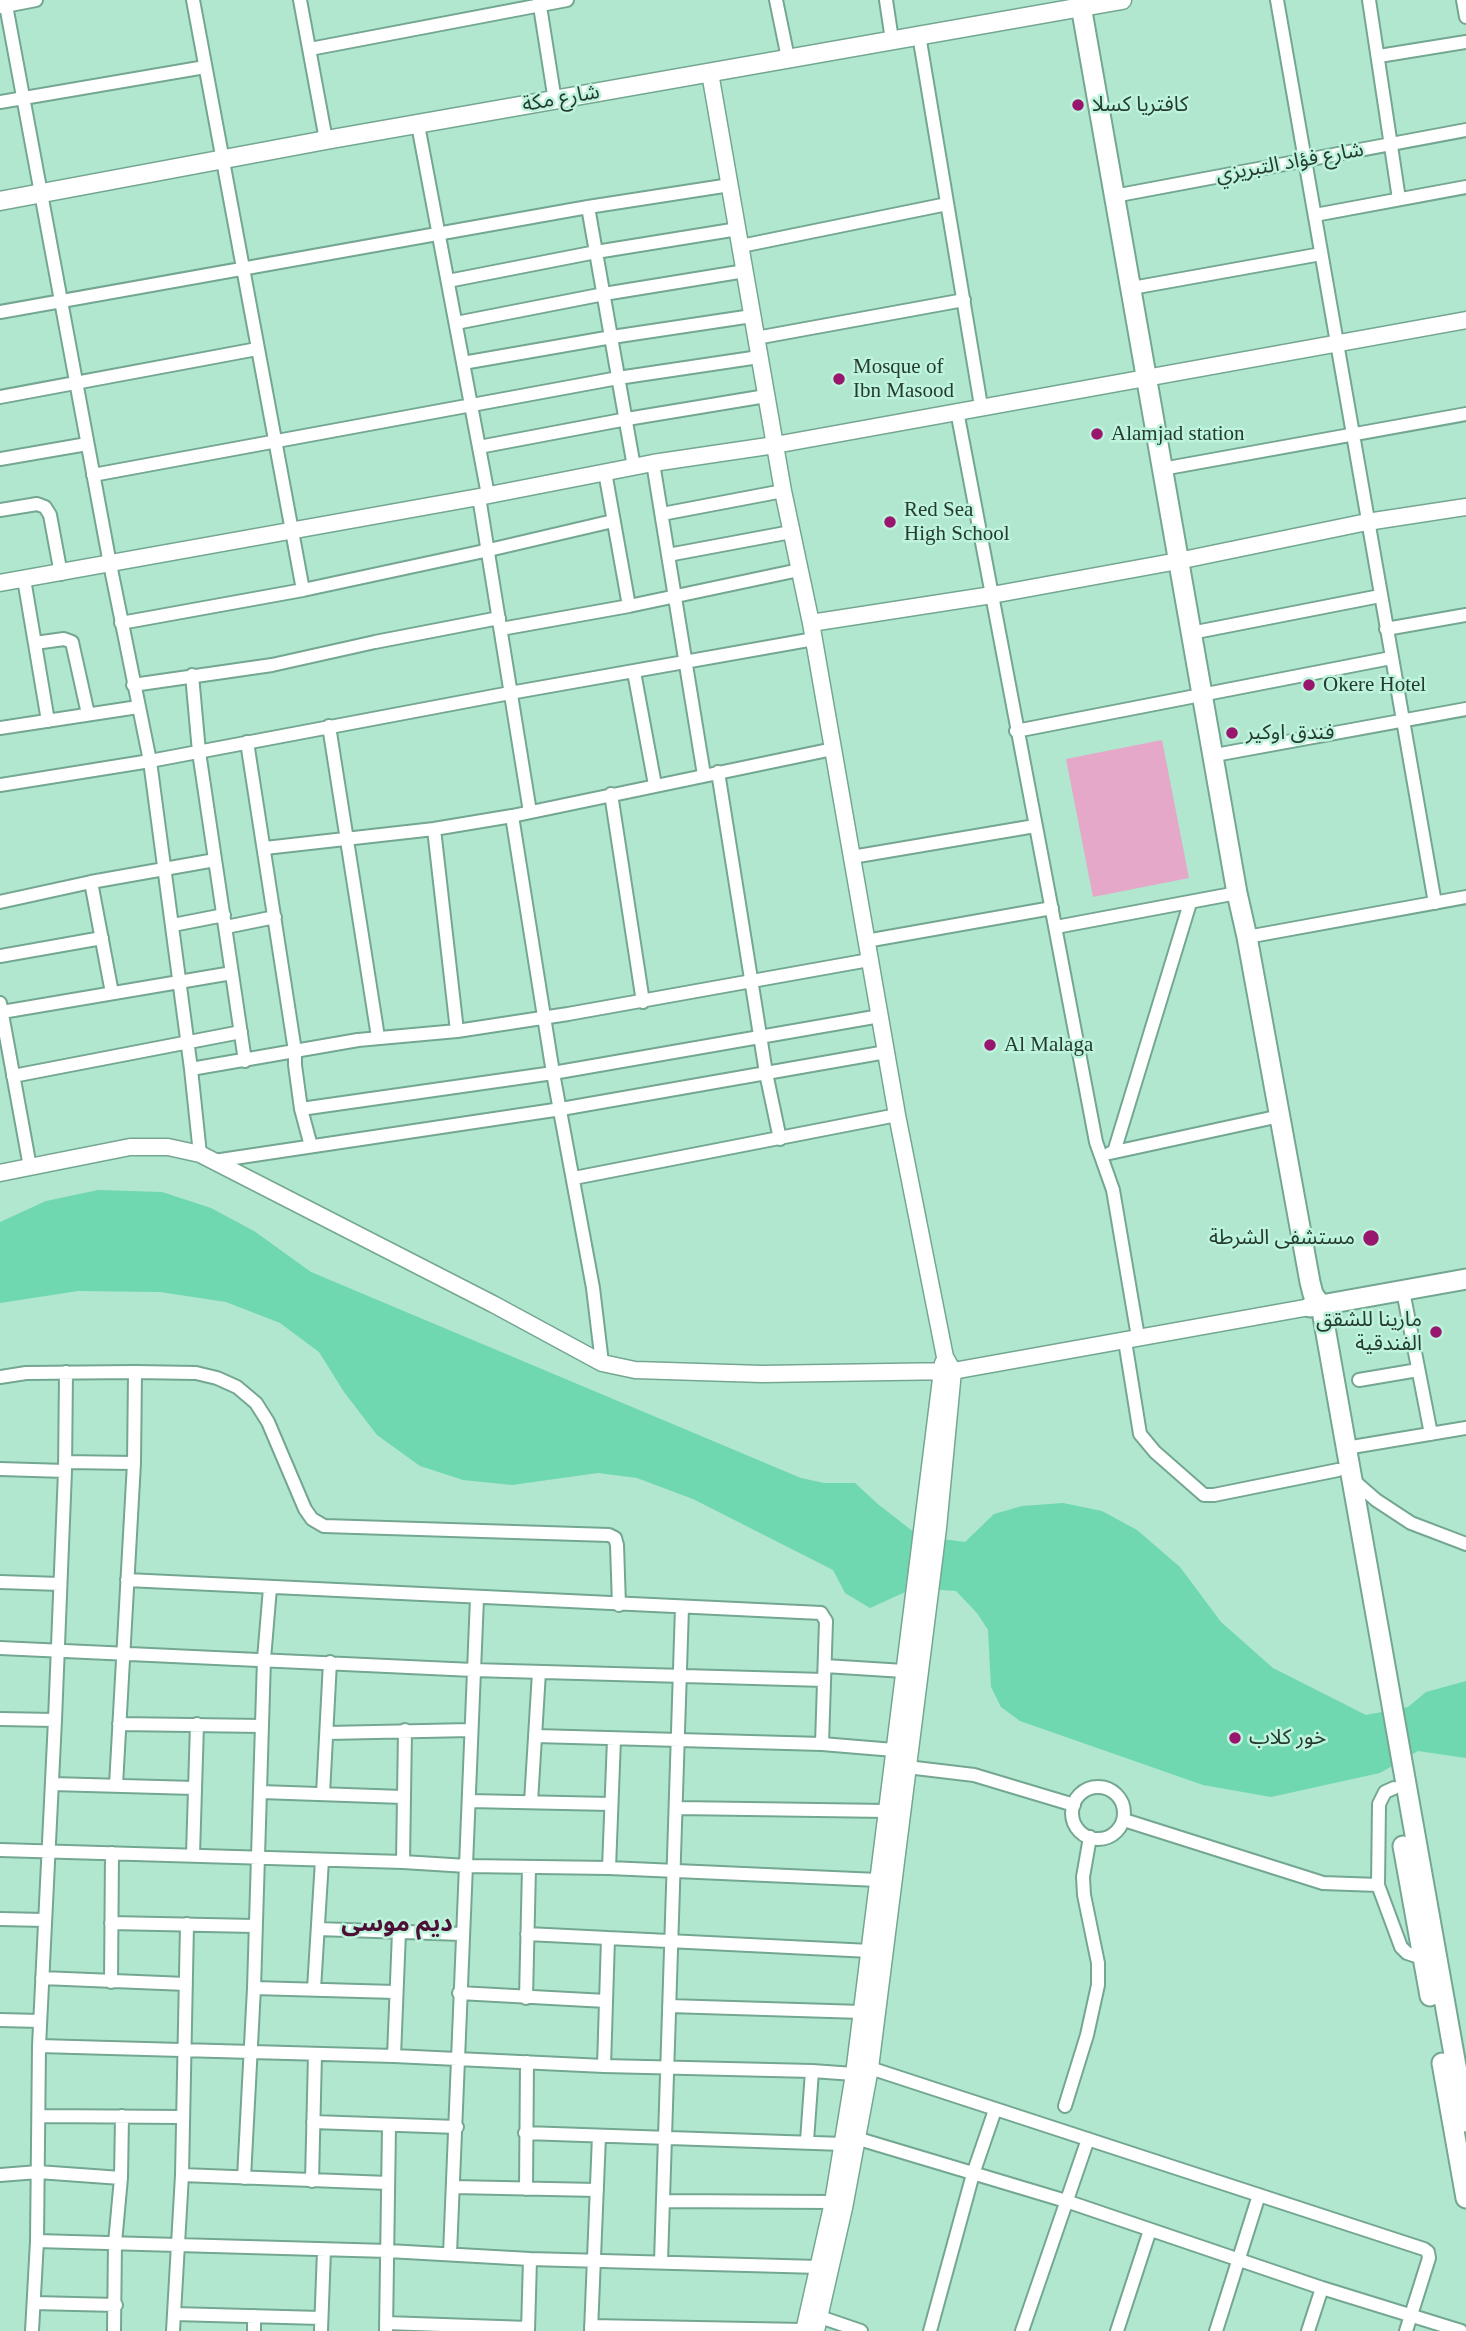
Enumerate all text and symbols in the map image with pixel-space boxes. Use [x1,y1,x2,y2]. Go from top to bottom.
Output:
street label: شارع مكة [520,80,602,118]
place label: كافتريا كسلا [1092,92,1188,118]
marker: كافتريا كسلا [1070,97,1086,113]
street label: شارع فؤاد التبريزي [1214,138,1366,188]
place label: Mosque of Ibn Masood [853,354,954,404]
marker: Mosque of Ibn Masood [831,371,847,387]
place label: Alamjad station [1111,421,1245,447]
marker: Alamjad station [1089,426,1105,442]
place label: Red Sea High School [904,497,1010,547]
marker: Red Sea High School [882,514,898,530]
place label: Okere Hotel [1323,672,1426,698]
marker: Okere Hotel [1301,677,1317,693]
place label: فندق اوكير [1246,720,1334,746]
marker: فندق اوكير [1224,725,1240,741]
place label: Al Malaga [1004,1032,1093,1058]
marker: Al Malaga [982,1037,998,1053]
place label: مستشفى الشرطة [1209,1225,1355,1251]
marker: مستشفى الشرطة [1361,1228,1381,1248]
place label: مارينا للشقق الفندقية [1316,1307,1422,1357]
marker: مارينا للشقق الفندقية [1428,1324,1444,1340]
place label: خور كلاب [1249,1725,1326,1751]
marker: خور كلاب [1227,1730,1243,1746]
district label: ديم موسى [341,1911,453,1939]

